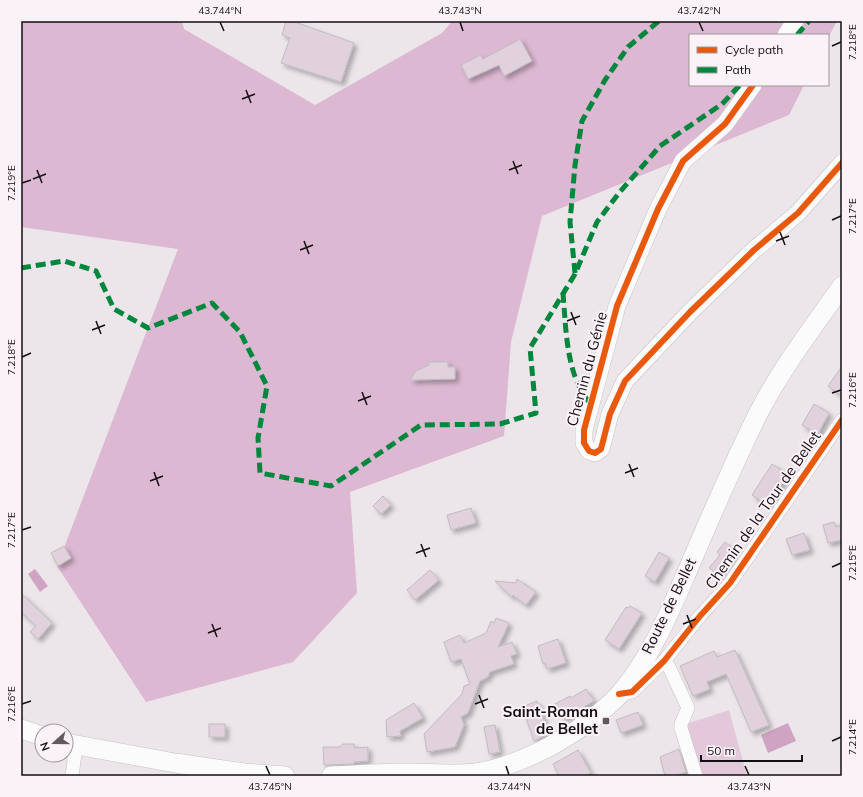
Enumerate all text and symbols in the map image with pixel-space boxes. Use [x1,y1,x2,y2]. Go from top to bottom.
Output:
text: 43.744°N [198,4,242,17]
text: 43.743°N [438,4,482,17]
text: 43.742°N [677,4,721,17]
text: 7.218°E [846,24,859,60]
legend [689,34,829,86]
text: Cycle path [725,42,783,57]
text: Path [725,62,751,77]
text: 7.219°E [5,165,18,201]
text: 7.217°E [846,198,859,234]
street label: Chemin du Génie [562,309,611,428]
text: 7.218°E [5,339,18,375]
text: 7.216°E [846,372,859,408]
street label: Chemin de la Tour de Bellet [701,427,824,592]
text: 7.217°E [5,512,18,548]
text: 7.215°E [846,545,859,581]
street label: Route de Bellet [637,555,700,657]
text: 7.216°E [5,686,18,722]
place label: Saint-Roman de Bellet [503,702,598,738]
marker: Saint-Roman de Bellet [601,716,611,726]
text: 7.214°E [846,719,859,755]
north arrow [34,723,74,763]
scale bar [701,737,802,763]
text: N [37,740,53,753]
text: 50 m [707,743,735,758]
text: 43.745°N [248,780,292,793]
text: 43.744°N [487,780,531,793]
text: 43.743°N [727,780,771,793]

